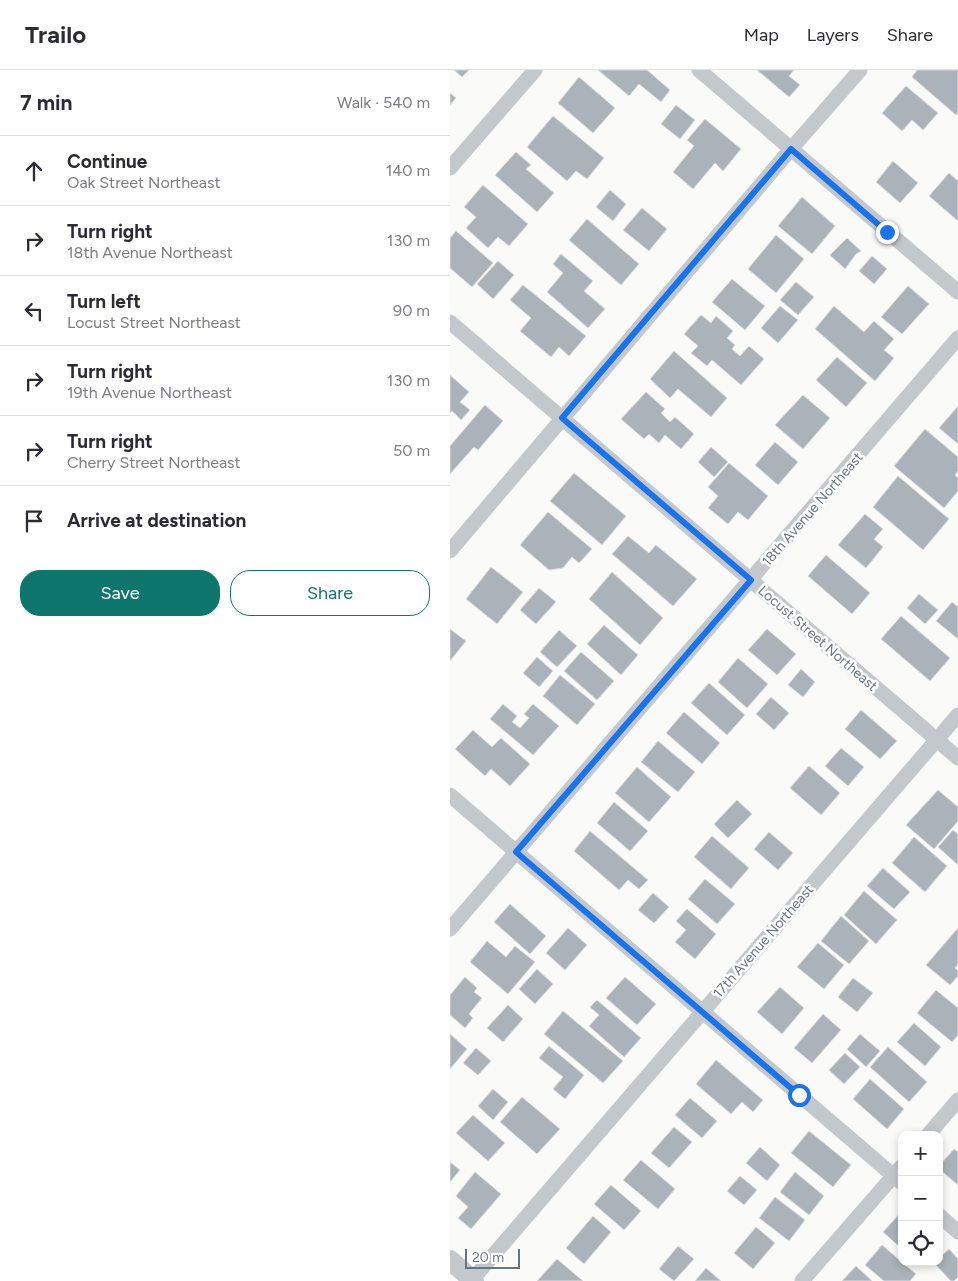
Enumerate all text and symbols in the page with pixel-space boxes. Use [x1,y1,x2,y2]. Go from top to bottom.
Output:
text: Trailo [25,20,86,49]
text: Map [744,24,779,46]
text: Layers [807,24,859,46]
text: Share [887,24,933,46]
text: 7 min [20,90,72,115]
text: Walk · 540 m [337,93,430,112]
text: Continue [67,150,147,173]
icon: ahead [20,157,48,185]
text: 140 m [386,161,430,180]
text: Oak Street Northeast [67,173,221,192]
text: Turn right [67,220,153,243]
route end [876,221,899,244]
icon: right [20,227,48,255]
text: 130 m [387,231,430,250]
text: 18th Avenue Northeast [67,243,233,262]
text: Turn left [67,290,141,313]
icon: left [20,297,48,325]
text: 90 m [393,301,430,320]
text: Locust Street Northeast [67,313,241,332]
text: Turn right [67,360,153,383]
icon: right [20,367,48,395]
text: 130 m [387,371,430,390]
text: 19th Avenue Northeast [67,383,232,402]
text: Turn right [67,430,153,453]
icon: right [20,437,48,465]
text: 50 m [393,441,430,460]
street label: 18th Avenue Northeast [758,449,866,570]
text: Cherry Street Northeast [67,453,241,472]
icon: arrive [20,507,48,535]
text: Arrive at destination [67,509,246,532]
button: Save [20,570,220,616]
button: Share [230,570,430,616]
street label: Locust Street Northeast [755,582,881,695]
street label: 17th Avenue Northeast [710,881,817,1001]
route start [788,1084,811,1107]
map controls [898,1131,943,1266]
button: + [898,1131,943,1176]
button: − [898,1176,943,1221]
button: locate [898,1221,943,1266]
scale bar [465,1246,520,1269]
text: 20 m [472,1249,504,1266]

